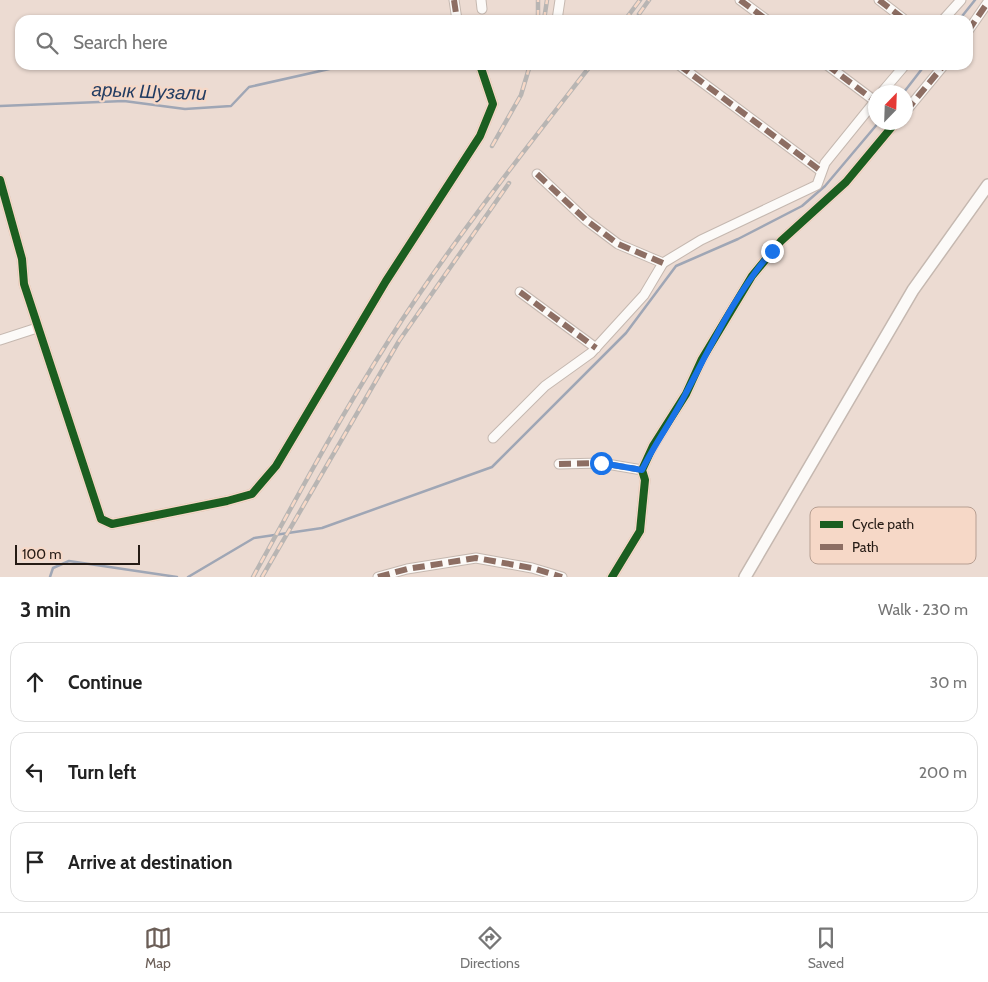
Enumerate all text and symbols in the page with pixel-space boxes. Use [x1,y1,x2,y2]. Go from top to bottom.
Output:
search box [15,15,973,70]
icon: search [33,29,61,57]
text: Search here [73,31,167,54]
water label: арык Шузали [91,78,207,105]
north arrow [868,85,913,130]
route end [761,240,784,263]
route start [590,452,613,475]
legend [810,507,976,564]
text: Cycle path [852,515,914,533]
text: Path [852,538,879,556]
scale bar [15,542,140,565]
text: 100 m [22,545,62,563]
text: 3 min [20,597,71,622]
text: Walk · 230 m [878,600,968,619]
icon: ahead [21,668,49,696]
text: Continue [68,671,142,694]
text: 30 m [930,673,967,692]
icon: left [21,758,49,786]
text: Turn left [68,761,136,784]
text: 200 m [919,763,967,782]
icon: arrive [21,848,49,876]
text: Arrive at destination [68,851,232,874]
tab: Map [144,924,172,972]
tab: Directions [460,924,520,972]
tab: Saved [808,924,844,972]

